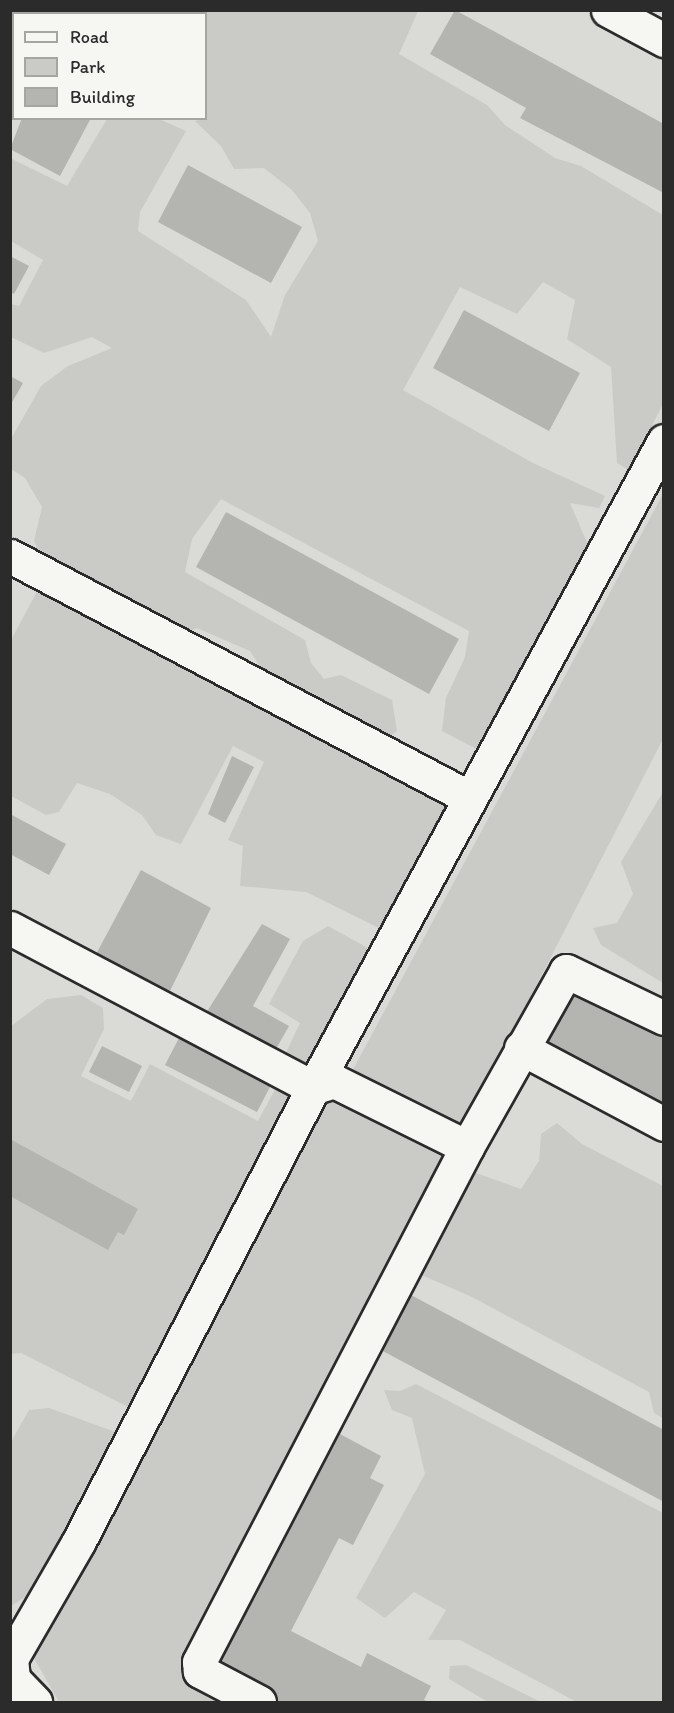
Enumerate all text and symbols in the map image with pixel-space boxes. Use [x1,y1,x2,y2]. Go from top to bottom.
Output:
legend [12,12,207,120]
text: Road [70,26,109,48]
text: Park [70,56,105,78]
text: Building [70,86,135,108]

